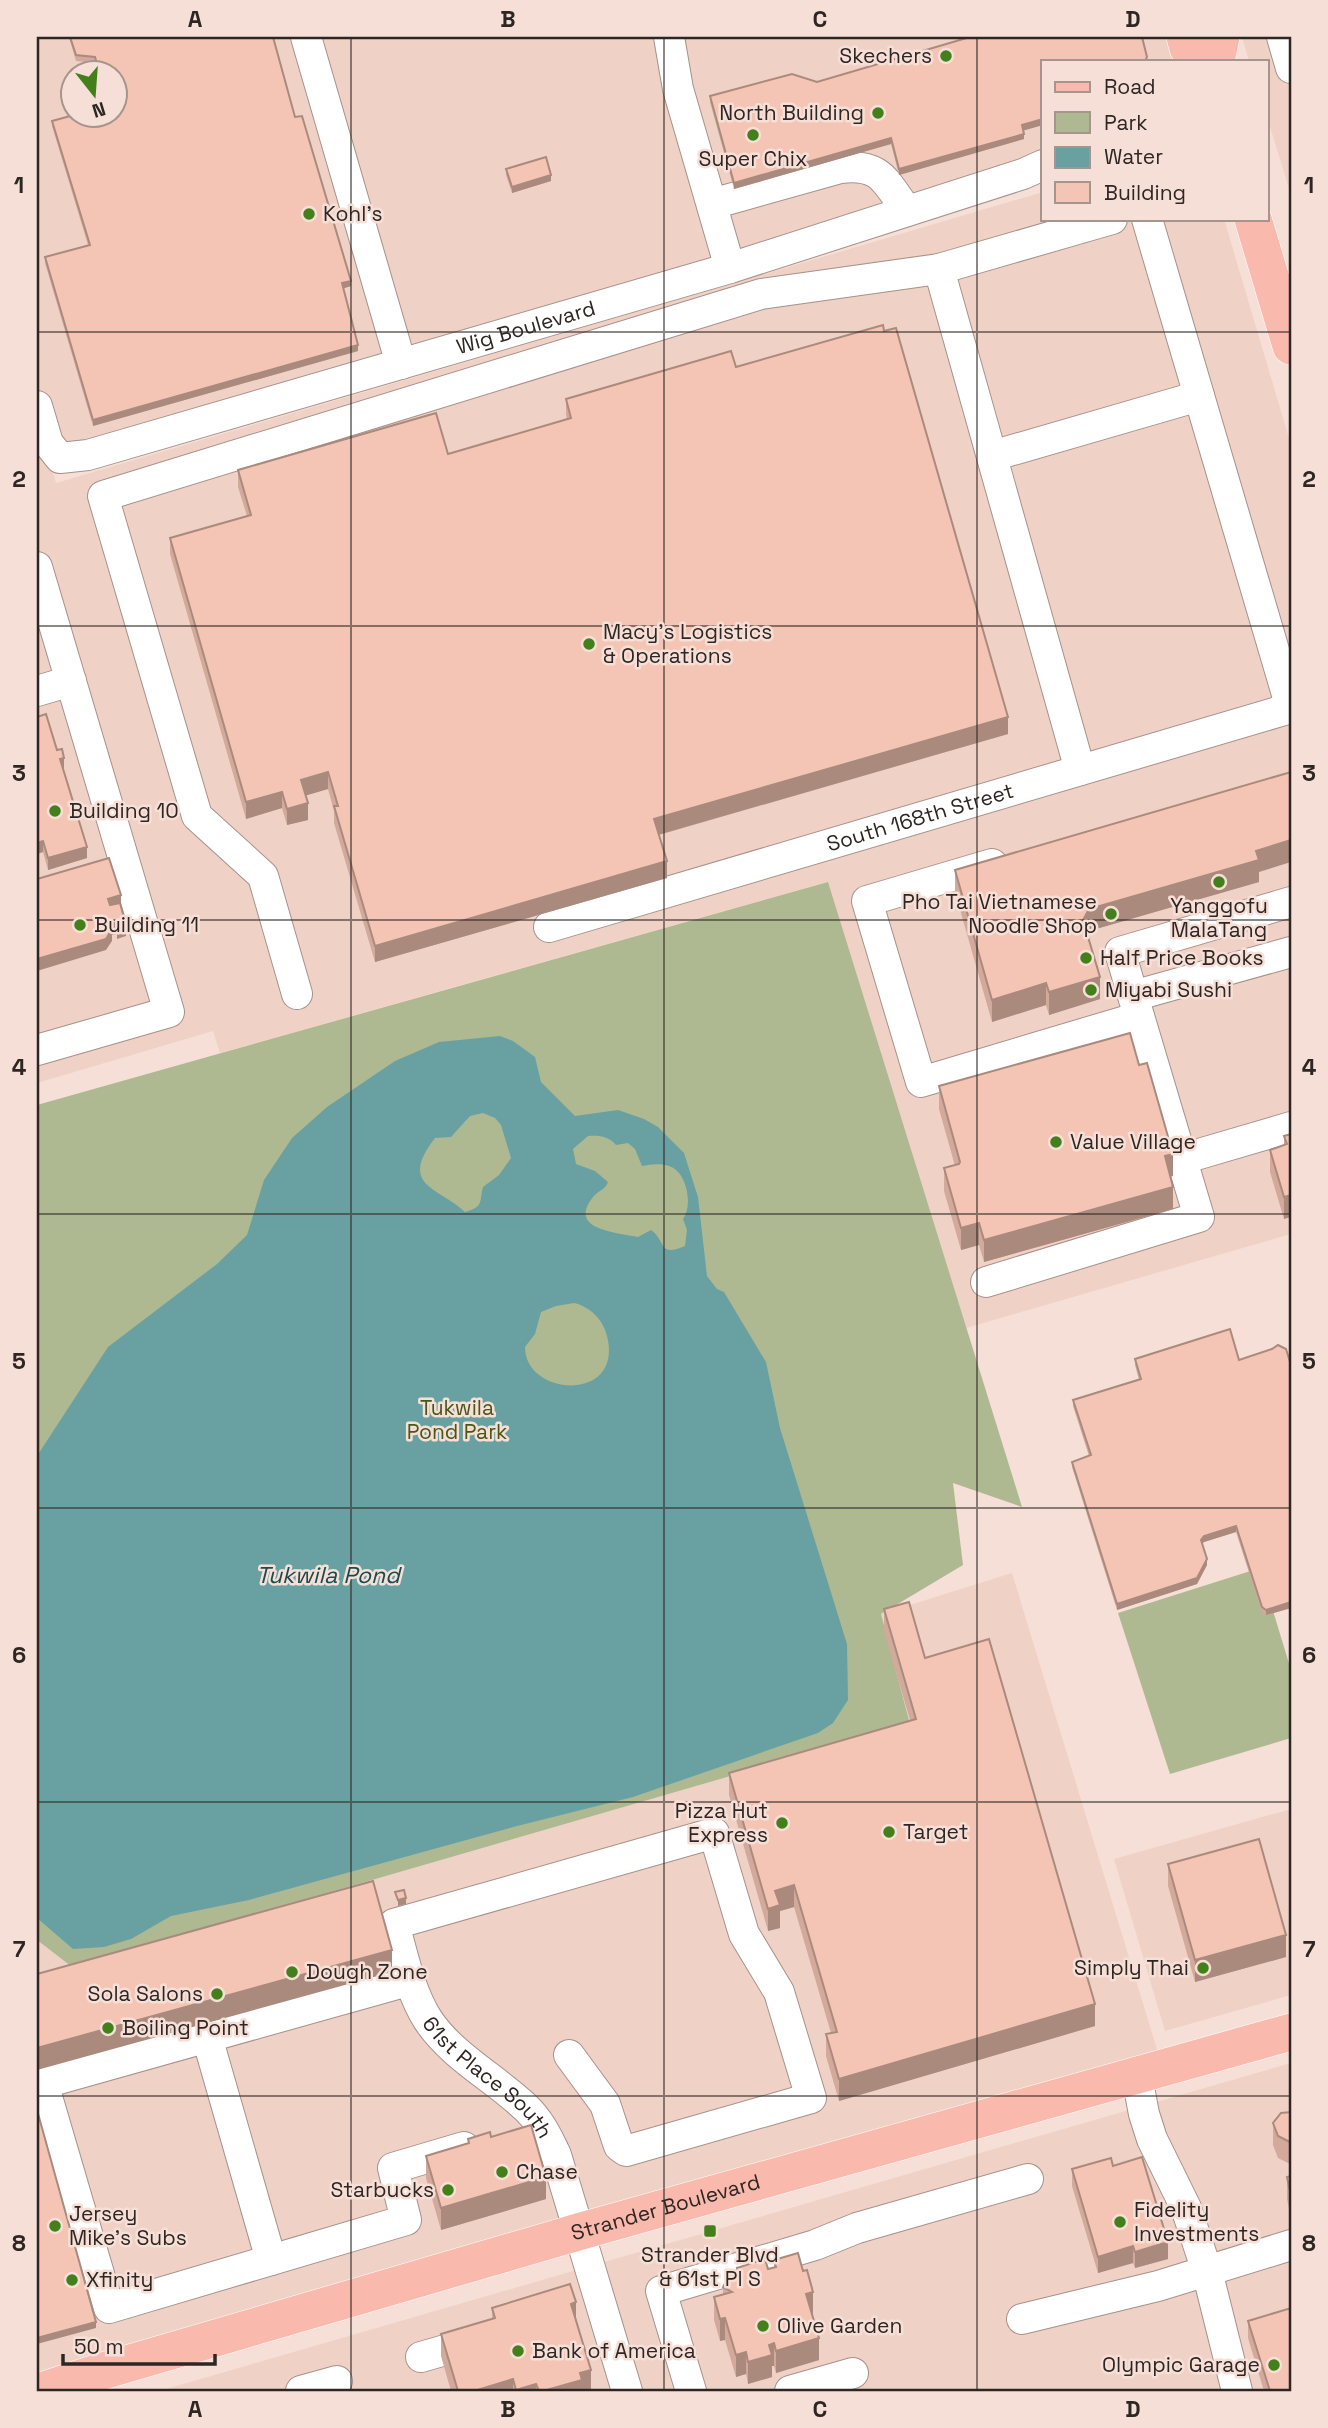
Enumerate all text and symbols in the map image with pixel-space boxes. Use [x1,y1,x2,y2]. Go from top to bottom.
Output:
text: A [188,4,203,34]
text: B [500,4,516,34]
text: C [813,4,827,34]
text: D [1125,4,1141,34]
place label: Skechers [839,42,932,69]
marker: Skechers [938,48,954,64]
north arrow [60,60,130,130]
legend [1041,60,1268,220]
text: Road [1104,73,1156,100]
text: N [89,96,109,124]
place label: North Building [719,99,864,126]
marker: North Building [870,105,886,121]
text: Park [1104,109,1148,136]
marker: Super Chix [745,127,761,143]
text: Water [1104,143,1163,170]
place label: Super Chix [699,145,807,172]
text: 1 [14,170,24,200]
text: 1 [1304,170,1314,200]
text: Building [1104,179,1186,206]
place label: Kohl's [323,200,383,227]
marker: Kohl's [301,206,317,222]
street label: Wig Boulevard [453,294,598,360]
text: 2 [12,464,26,494]
text: 2 [1302,464,1316,494]
place label: Macy's Logistics & Operations [603,618,772,669]
marker: Macy's Logistics & Operations [581,636,597,652]
text: 3 [12,758,26,788]
text: 3 [1302,758,1316,788]
street label: South 168th Street [823,777,1017,857]
place label: Building 10 [69,797,179,824]
marker: Building 10 [47,803,63,819]
marker: Yanggofu MalaTang [1211,874,1227,890]
place label: Pho Tai Vietnamese Noodle Shop [902,888,1097,939]
place label: Yanggofu MalaTang [1170,892,1268,943]
marker: Pho Tai Vietnamese Noodle Shop [1103,906,1119,922]
place label: Building 11 [94,911,199,938]
marker: Building 11 [72,917,88,933]
place label: Half Price Books [1100,944,1264,971]
marker: Half Price Books [1078,950,1094,966]
place label: Miyabi Sushi [1105,976,1232,1003]
marker: Miyabi Sushi [1083,982,1099,998]
text: 4 [12,1052,27,1082]
text: 4 [1302,1052,1317,1082]
place label: Value Village [1070,1128,1196,1155]
marker: Value Village [1048,1134,1064,1150]
text: 5 [12,1346,26,1376]
text: 5 [1302,1346,1316,1376]
park label: Tukwila Pond Park [407,1394,507,1445]
water label: Tukwila Pond [256,1560,402,1590]
text: 6 [12,1640,26,1670]
text: 6 [1302,1640,1316,1670]
place label: Pizza Hut Express [675,1797,768,1848]
marker: Pizza Hut Express [774,1815,790,1831]
place label: Target [903,1818,968,1845]
marker: Target [881,1824,897,1840]
text: 7 [13,1934,26,1964]
text: 7 [1303,1934,1316,1964]
place label: Simply Thai [1074,1954,1189,1981]
place label: Dough Zone [306,1958,428,1985]
marker: Simply Thai [1195,1960,1211,1976]
marker: Dough Zone [284,1964,300,1980]
place label: Sola Salons [88,1980,203,2007]
marker: Sola Salons [209,1986,225,2002]
street label: 61st Place South [417,2011,559,2143]
place label: Boiling Point [122,2014,249,2041]
marker: Boiling Point [100,2020,116,2036]
place label: Chase [516,2158,578,2185]
marker: Chase [494,2164,510,2180]
street label: Strander Boulevard [568,2168,763,2246]
place label: Starbucks [331,2176,434,2203]
marker: Starbucks [440,2182,456,2198]
place label: Fidelity Investments [1134,2196,1259,2247]
place label: Jersey Mike's Subs [69,2200,187,2251]
marker: Fidelity Investments [1112,2214,1128,2230]
marker: Jersey Mike's Subs [47,2218,63,2234]
marker: Strander Blvd & 61st Pl S [702,2223,718,2239]
text: 8 [12,2228,26,2258]
text: 8 [1302,2228,1316,2258]
place label: Strander Blvd & 61st Pl S [641,2241,779,2292]
place label: Xfinity [86,2266,153,2293]
marker: Xfinity [64,2272,80,2288]
place label: Olive Garden [777,2312,902,2339]
marker: Olive Garden [755,2318,771,2334]
scale bar [63,2323,215,2367]
text: 50 m [74,2333,124,2360]
place label: Bank of America [532,2337,696,2364]
marker: Bank of America [510,2343,526,2359]
place label: Olympic Garage [1102,2351,1260,2378]
marker: Olympic Garage [1266,2357,1282,2373]
text: A [188,2394,203,2424]
text: B [500,2394,516,2424]
text: C [813,2394,827,2424]
text: D [1125,2394,1141,2424]

